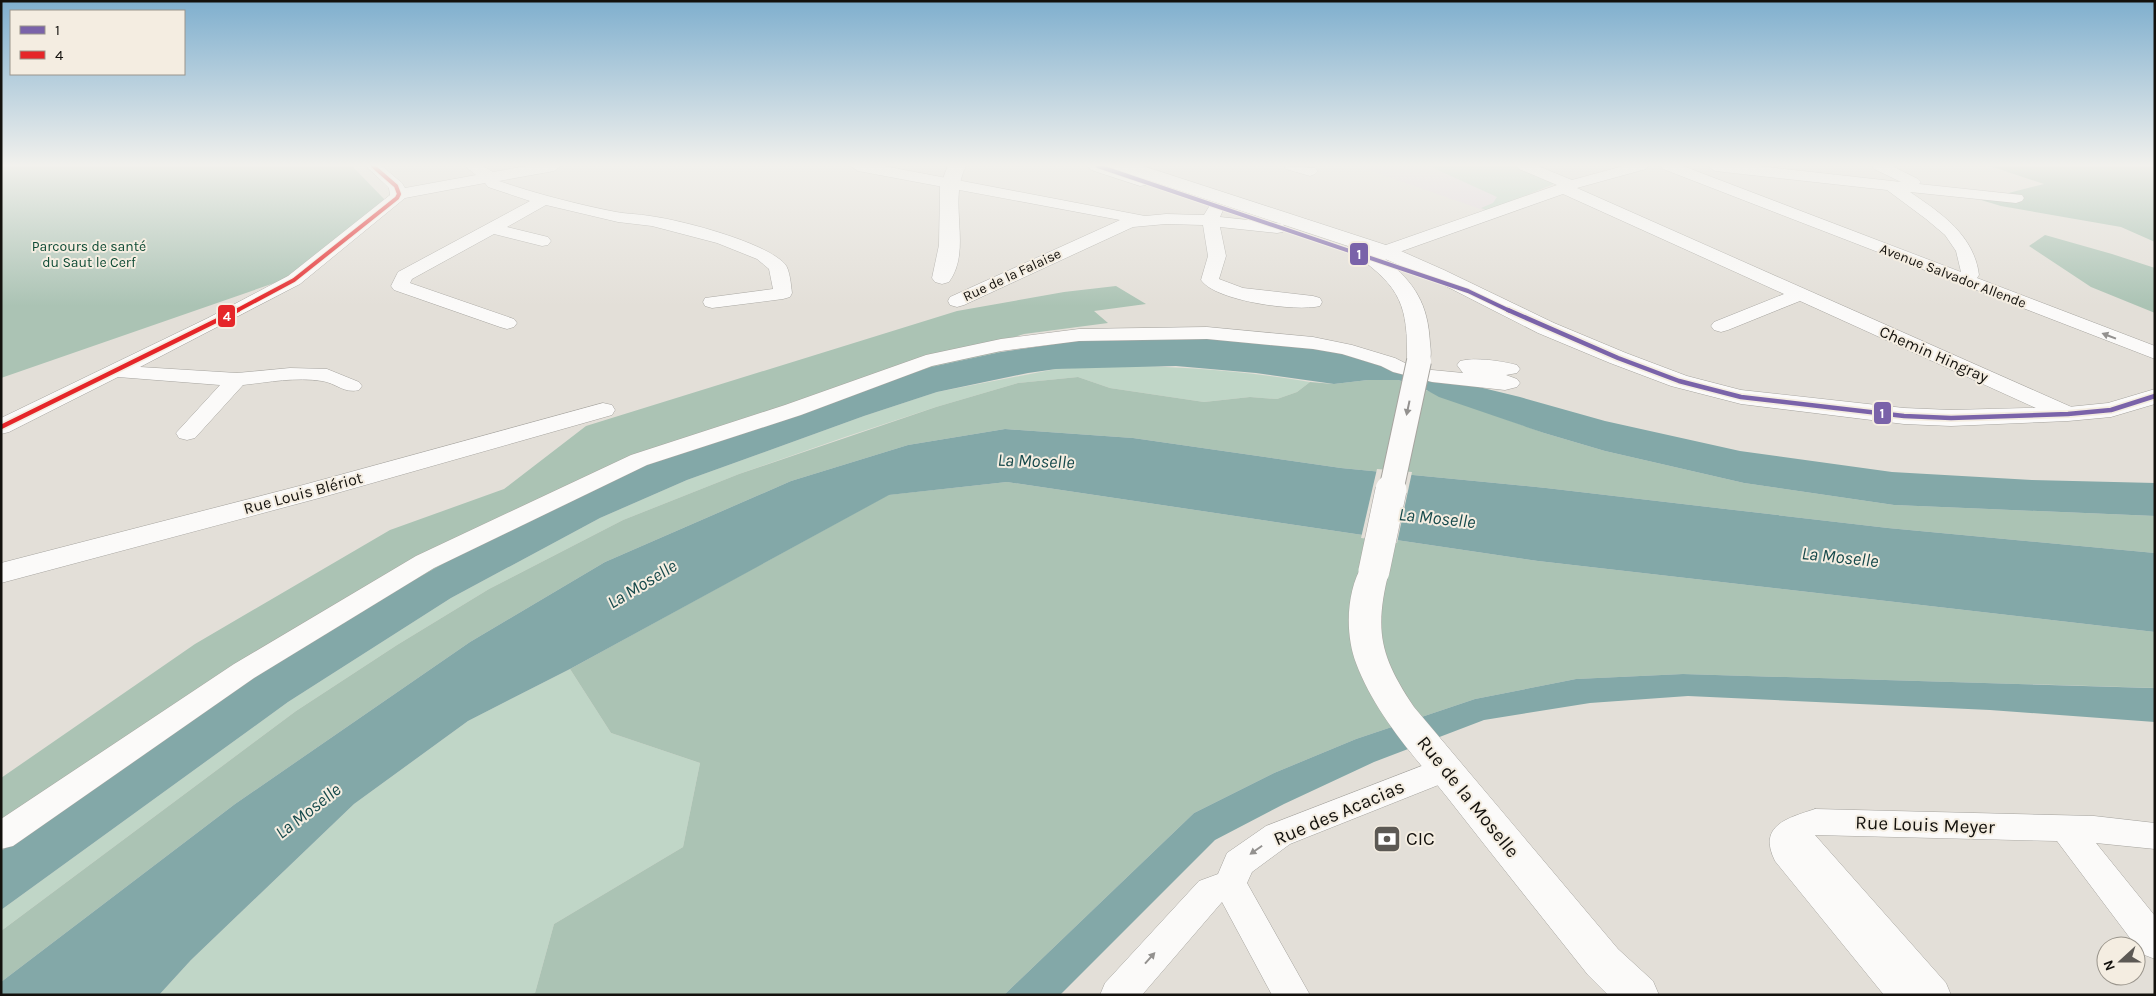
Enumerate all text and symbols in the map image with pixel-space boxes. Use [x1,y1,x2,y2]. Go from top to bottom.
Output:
legend [10,10,185,75]
text: 1 [55,21,60,39]
text: 4 [55,46,64,64]
park label: Parcours de santé du Saut le Cerf [32,238,146,271]
street label: Avenue Salvador Allende [1877,240,2029,312]
line badge: 1 [1349,242,1369,266]
street label: Rue de la Falaise [960,245,1064,305]
text: 1 [1357,246,1362,263]
line badge: 4 [217,304,236,328]
text: 4 [223,308,232,325]
street label: Chemin Hingray [1877,322,1992,387]
one-way arrow [2101,332,2116,340]
one-way arrow [1403,401,1411,417]
line badge: 1 [1873,401,1892,425]
text: 1 [1880,405,1885,422]
water label: La Moselle [997,449,1075,473]
street label: Rue Louis Blériot [241,468,365,518]
water label: La Moselle [1397,503,1477,533]
water label: La Moselle [1800,542,1880,572]
water label: La Moselle [603,555,681,613]
street label: Rue de la Moselle [1412,732,1524,862]
street label: Rue des Acacias [1270,776,1408,850]
water label: La Moselle [271,779,345,843]
street label: Rue Louis Meyer [1855,812,1995,838]
bank icon: CIC [1372,824,1402,854]
place label: CIC [1406,828,1435,850]
one-way arrow [1250,845,1263,855]
north arrow [2096,936,2146,986]
one-way arrow [1145,952,1156,965]
text: N [2100,958,2119,973]

